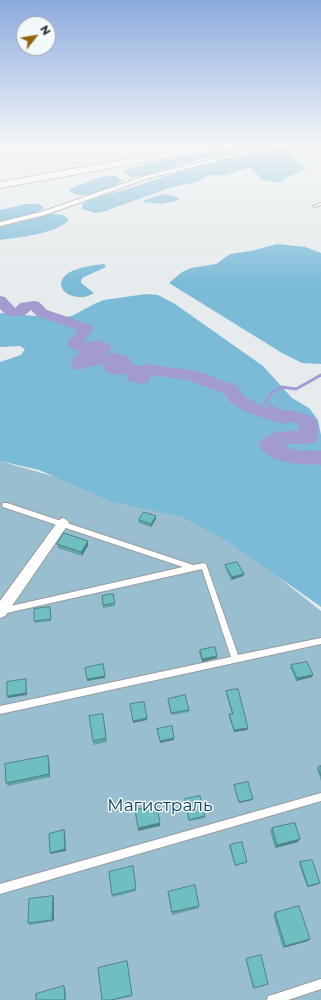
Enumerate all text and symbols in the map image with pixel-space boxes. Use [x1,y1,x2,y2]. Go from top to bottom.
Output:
north arrow [16,16,56,56]
text: N [37,23,54,38]
park label: Магистраль [107,796,213,816]

